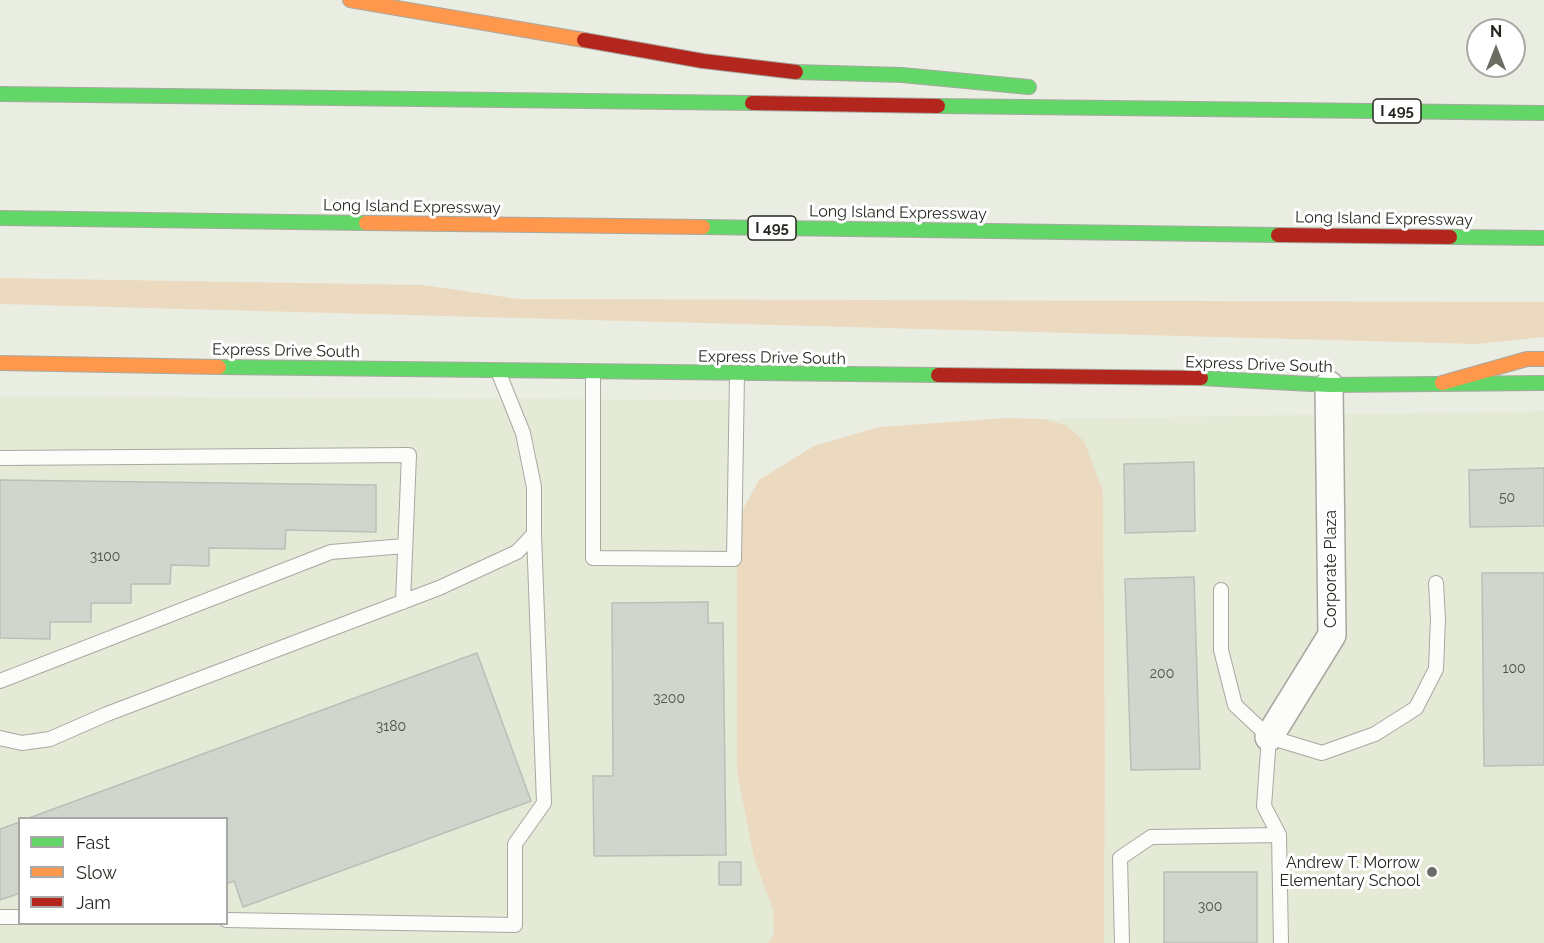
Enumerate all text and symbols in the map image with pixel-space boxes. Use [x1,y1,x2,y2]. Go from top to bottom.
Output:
north arrow [1466,18,1526,78]
text: N [1490,22,1502,41]
road number: I 495 [1373,99,1421,123]
street label: Long Island Expressway [323,196,501,218]
street label: Long Island Expressway [809,202,987,224]
street label: Long Island Expressway [1295,208,1473,230]
road number: I 495 [748,216,796,240]
street label: Express Drive South [212,340,360,362]
street label: Express Drive South [698,347,846,369]
street label: Express Drive South [1185,353,1333,377]
house number: 50 [1499,490,1515,506]
street label: Corporate Plaza [1321,510,1341,628]
house number: 3100 [90,549,120,565]
house number: 100 [1502,661,1526,677]
house number: 200 [1150,666,1174,682]
house number: 3200 [653,691,685,707]
house number: 3180 [376,719,406,735]
legend [18,817,228,925]
text: Fast [76,832,110,853]
place label: Andrew T. Morrow Elementary School [1280,853,1420,891]
text: Slow [76,862,117,883]
marker: Andrew T. Morrow Elementary School [1425,865,1439,879]
text: Jam [76,892,111,913]
house number: 300 [1198,899,1222,915]

